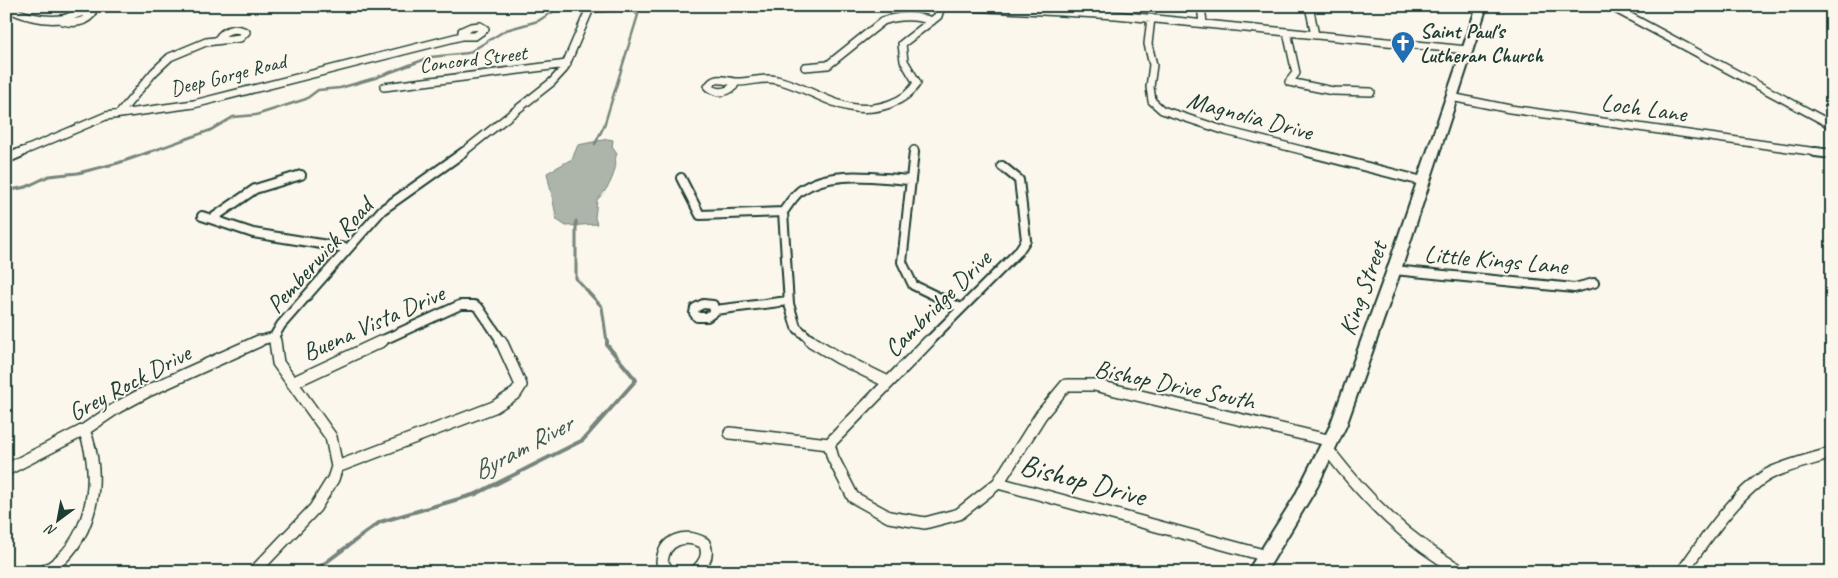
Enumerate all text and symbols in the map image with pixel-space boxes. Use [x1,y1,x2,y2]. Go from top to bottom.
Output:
place label: Saint Paul's Lutheran Church [1420,18,1544,68]
church icon: Saint Paul's Lutheran Church [1390,30,1416,64]
street label: Concord Street [418,39,530,78]
street label: Deep Gorge Road [167,47,292,102]
street label: Magnolia Drive [1184,84,1318,149]
street label: Loch Lane [1599,86,1690,130]
street label: Pemberwick Road [259,188,383,320]
street label: King Street [1331,235,1396,340]
street label: Little Kings Lane [1423,238,1571,282]
street label: Cambridge Drive [877,242,999,364]
street label: Buena Vista Drive [297,277,451,368]
street label: Grey Rock Drive [63,336,198,429]
street label: Bishop Drive South [1092,352,1259,418]
water label: Byram River [467,406,581,487]
street label: Bishop Drive [1016,445,1152,516]
north arrow [32,496,82,546]
text: N [41,520,60,540]

